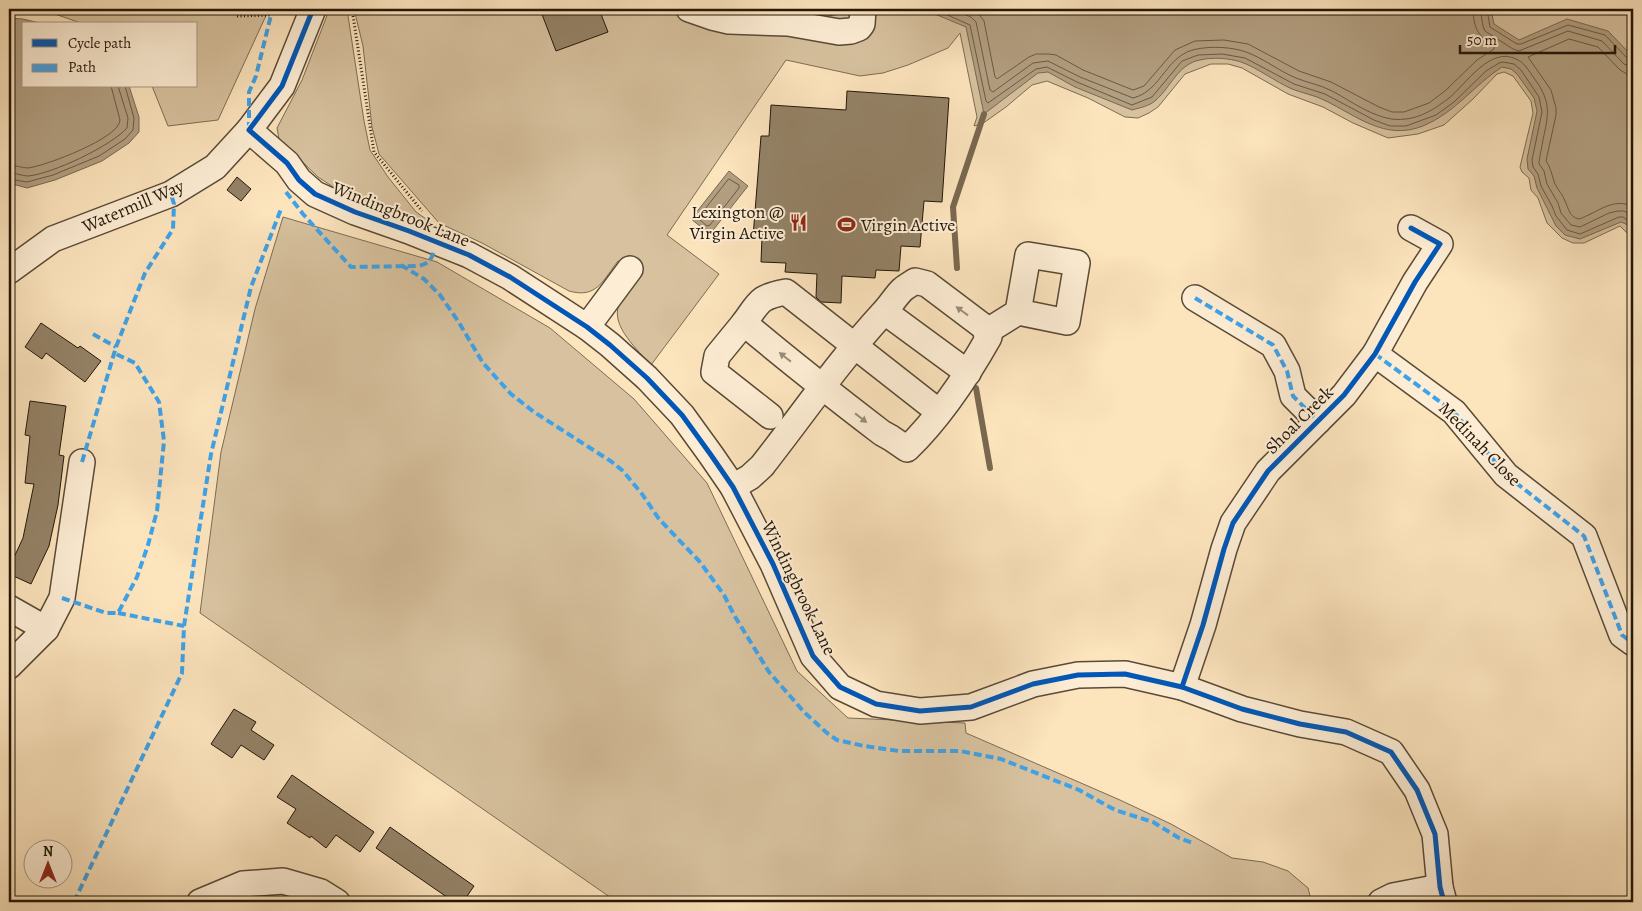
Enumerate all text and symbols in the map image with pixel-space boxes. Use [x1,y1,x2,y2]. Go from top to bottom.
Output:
legend [22,22,198,88]
scale bar [1460,22,1614,54]
text: 50 m [1467,30,1497,50]
text: Cycle path [68,33,131,53]
text: Path [68,57,96,77]
street label: Watermill Way [77,173,188,239]
street label: Windingbrook Lane [328,175,473,253]
place label: Lexington @ Virgin Active [689,200,784,245]
restaurant icon: Lexington @ Virgin Active [788,212,808,232]
place label: Virgin Active [860,213,955,237]
sports icon: Virgin Active [837,215,857,235]
one-way arrow [955,306,969,316]
one-way arrow [778,352,792,362]
street label: Shoal Creek [1260,381,1338,459]
street label: Medinah Close [1433,396,1527,492]
one-way arrow [855,412,868,423]
street label: Windingbrook Lane [756,516,842,659]
north arrow [22,838,72,888]
text: N [43,842,53,861]

